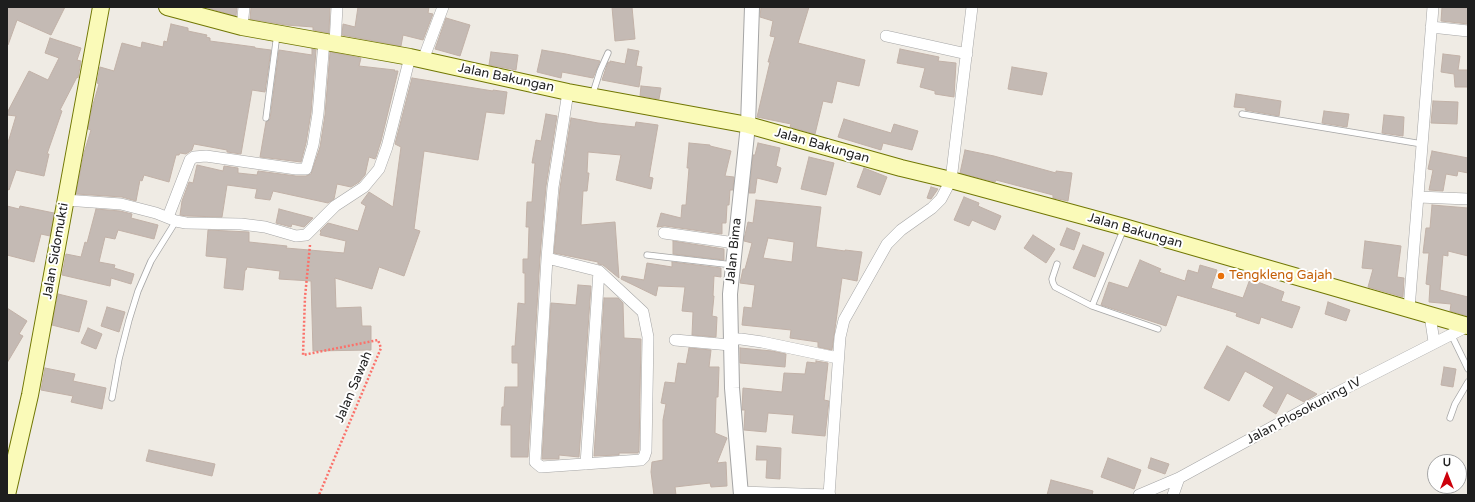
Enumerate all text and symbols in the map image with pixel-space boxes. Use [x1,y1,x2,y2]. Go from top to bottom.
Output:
street label: Jalan Bakungan [457,60,555,96]
street label: Jalan Bakungan [773,125,871,167]
street label: Jalan Sidomukti [40,202,72,300]
street label: Jalan Bakungan [1086,210,1184,252]
street label: Jalan Bima [723,217,745,285]
place label: Tengkleng Gajah [1229,268,1332,284]
marker: Tengkleng Gajah [1216,271,1226,281]
street label: Jalan Sawah [332,349,376,425]
street label: Jalan Plosokuning IV [1244,374,1364,448]
north arrow [1427,454,1467,494]
text: U [1443,456,1451,469]

